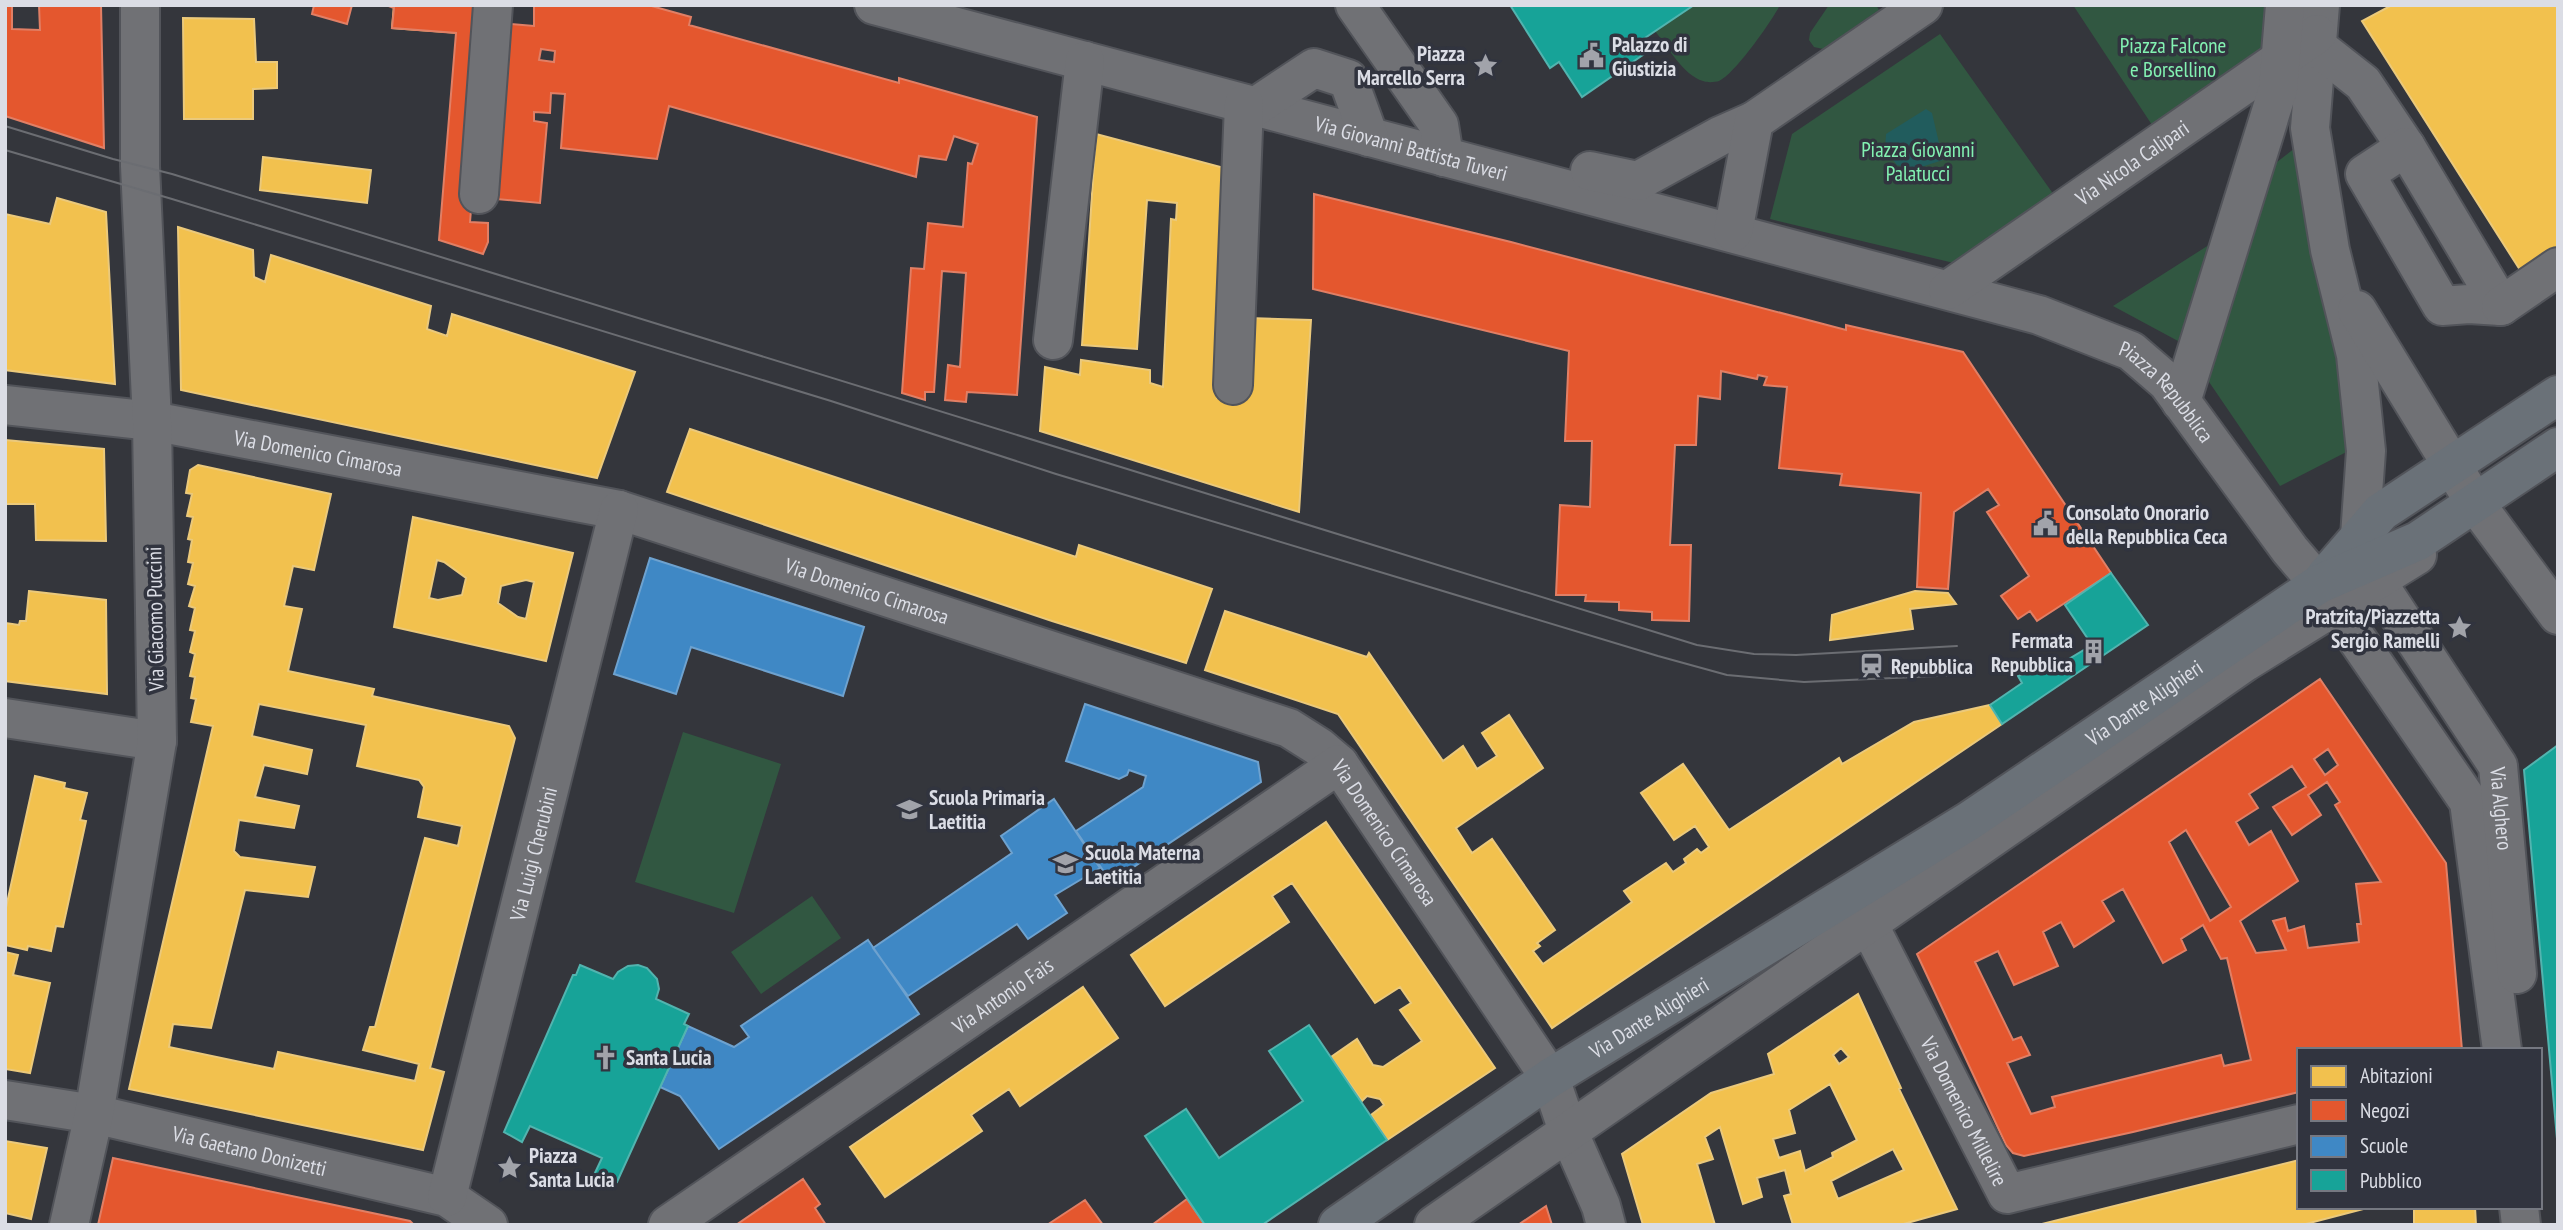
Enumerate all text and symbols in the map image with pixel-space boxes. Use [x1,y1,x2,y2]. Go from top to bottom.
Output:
place label: Palazzo di Giustizia [1612,31,1688,82]
park label: Piazza Falcone e Borsellino [2120,32,2226,83]
place label: Piazza Marcello Serra [1357,40,1465,91]
public building icon: Palazzo di Giustizia [1578,42,1606,70]
place icon: Piazza Marcello Serra [1471,51,1499,79]
street label: Via Giovanni Battista Tuveri [1311,109,1511,187]
street label: Via Nicola Calipari [2069,114,2194,212]
park label: Piazza Giovanni Palatucci [1861,136,1975,187]
street label: Piazza Repubblica [2115,334,2220,447]
street label: Via Domenico Cimarosa [231,423,405,482]
place label: Consolato Onorario della Repubblica Ceca [2066,499,2228,550]
public building icon: Consolato Onorario della Repubblica Ceca [2032,510,2060,538]
street label: Via Giacomo Puccini [140,546,170,693]
street label: Via Domenico Cimarosa [781,551,952,630]
place label: Pratzita/Piazzetta Sergio Ramelli [2306,603,2440,654]
place icon: Pratzita/Piazzetta Sergio Ramelli [2446,614,2474,642]
place label: Fermata Repubblica [1991,627,2073,678]
building icon: Fermata Repubblica [2079,638,2107,666]
station icon: Repubblica [1857,652,1885,680]
place label: Repubblica [1891,653,1973,680]
street label: Via Dante Alighieri [2080,653,2208,752]
street label: Via Domenico Cimarosa [1326,753,1444,911]
street label: Via Alghero [2485,765,2519,851]
street label: Via Luigi Cherubini [503,784,563,924]
place label: Scuola Primaria Laetitia [929,784,1045,835]
school or university icon: Scuola Primaria Laetitia [895,795,923,823]
place label: Scuola Materna Laetitia [1085,839,1201,890]
school or university icon: Scuola Materna Laetitia [1051,850,1079,878]
street label: Via Antonio Fais [946,951,1058,1040]
street label: Via Dante Alighieri [1583,970,1714,1065]
street label: Via Domenico Millelire [1914,1031,2014,1191]
church icon: Santa Lucia [592,1043,620,1071]
place label: Santa Lucia [626,1044,712,1071]
legend [2297,1048,2542,1209]
text: Abitazioni [2360,1062,2433,1089]
text: Negozi [2360,1097,2410,1124]
street label: Via Gaetano Donizetti [169,1119,329,1182]
text: Scuole [2360,1132,2408,1159]
place label: Piazza Santa Lucia [529,1142,615,1193]
place icon: Piazza Santa Lucia [495,1153,523,1181]
text: Pubblico [2360,1167,2422,1194]

